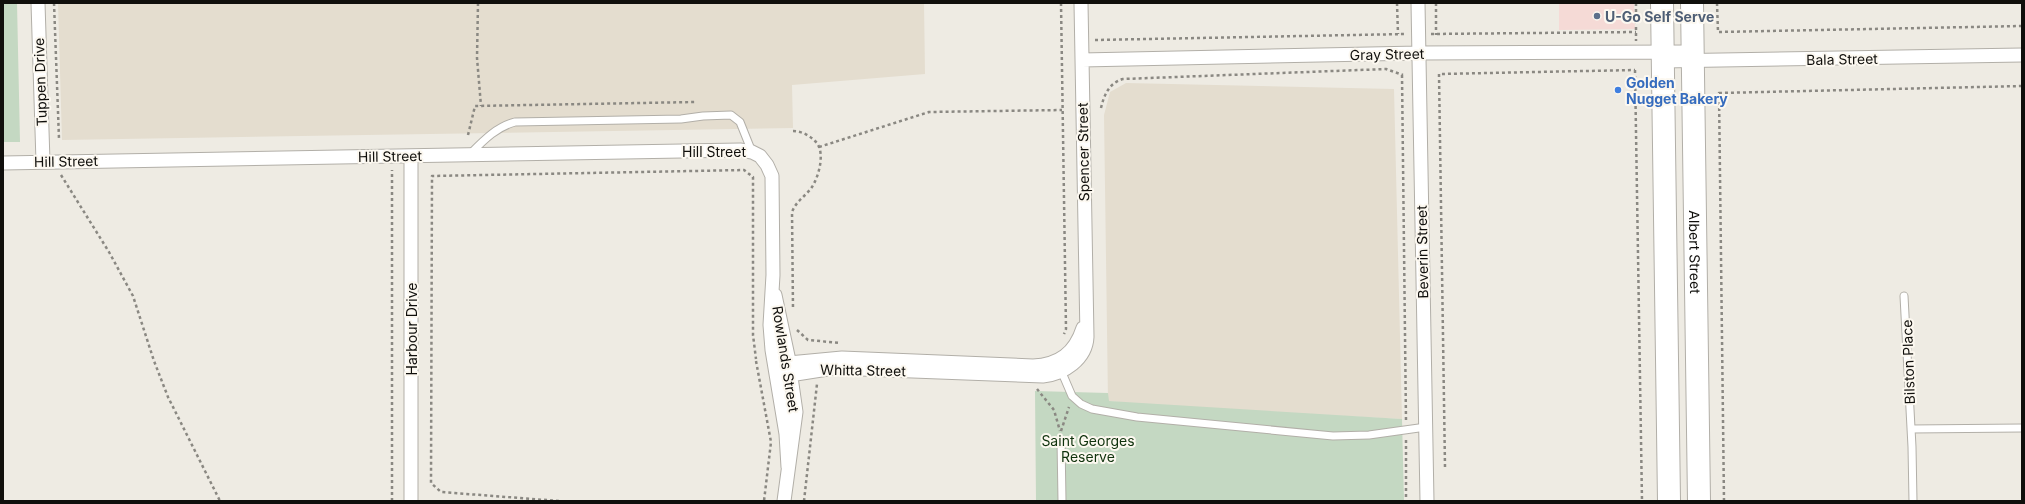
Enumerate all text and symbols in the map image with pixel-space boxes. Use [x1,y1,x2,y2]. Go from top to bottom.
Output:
place label: U-Go Self Serve [1605,8,1714,25]
marker: U-Go Self Serve [1592,11,1602,21]
street label: Tuppen Drive [30,37,50,127]
street label: Gray Street [1350,45,1425,63]
street label: Bala Street [1806,50,1878,68]
place label: Golden Nugget Bakery [1626,74,1728,107]
marker: Golden Nugget Bakery [1613,85,1623,95]
street label: Spencer Street [1074,102,1092,202]
street label: Hill Street [682,143,746,160]
street label: Hill Street [358,147,423,165]
street label: Hill Street [34,152,99,170]
street label: Beverin Street [1413,205,1431,299]
street label: Albert Street [1686,210,1705,294]
street label: Harbour Drive [403,283,420,375]
street label: Rowlands Street [769,305,803,414]
street label: Bilston Place [1898,319,1918,405]
street label: Whitta Street [820,361,906,379]
park label: Saint Georges Reserve [1041,432,1135,465]

